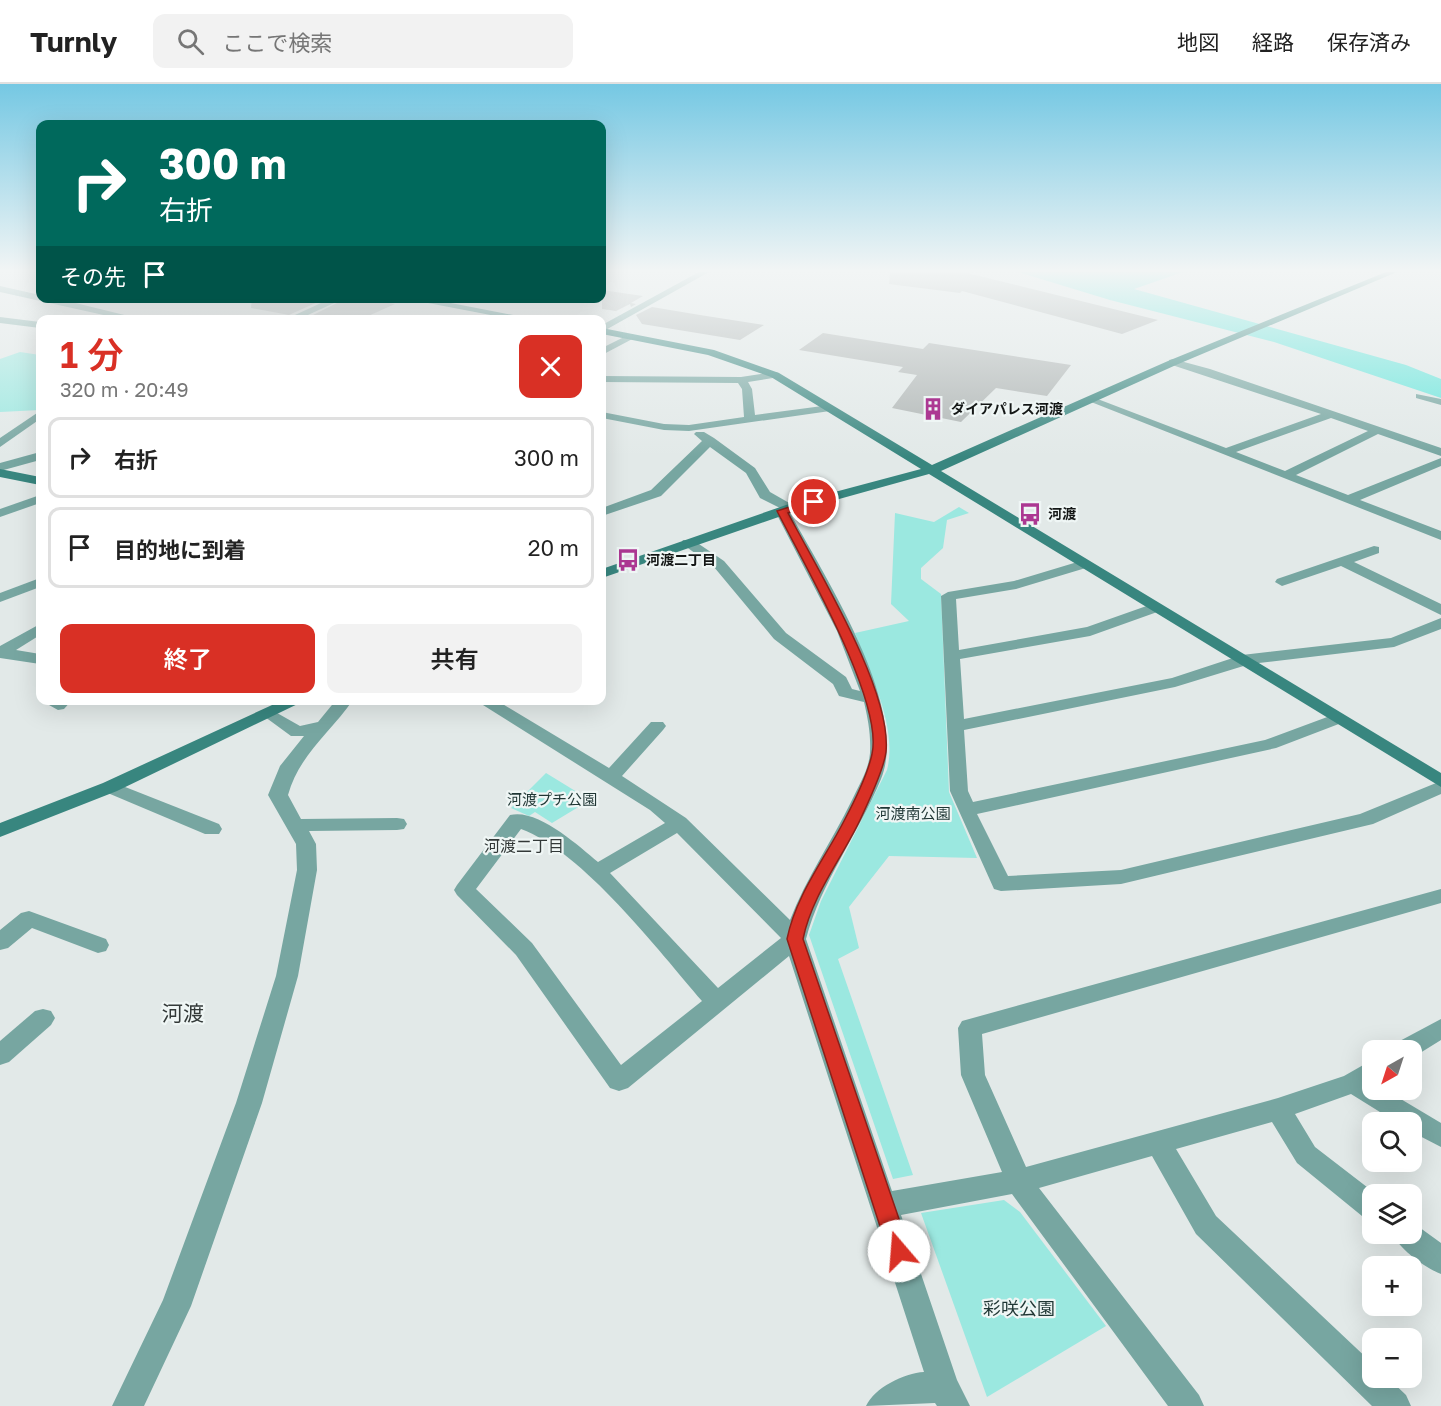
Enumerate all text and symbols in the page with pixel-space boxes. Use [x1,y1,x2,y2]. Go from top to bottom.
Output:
search box [153,14,573,68]
text: Turnly [30,25,117,58]
icon: search [174,25,207,58]
text: ここで検索 [222,29,332,56]
text: 地図 [1177,29,1219,55]
text: 経路 [1252,29,1294,55]
text: 保存済み [1327,29,1411,55]
text: 300 m [159,138,286,188]
icon: right [60,144,138,222]
text: 右折 [159,194,213,226]
icon: arrive [138,258,171,291]
text: その先 [60,263,126,290]
text: 1 分 [60,333,123,376]
button: close [519,335,582,398]
text: 320 m · 20:49 [60,377,189,401]
building icon: ダイアパレス河渡 [920,396,946,422]
place label: ダイアパレス河渡 [951,400,1064,417]
icon: right [63,441,96,474]
text: 300 m [514,444,579,471]
text: 右折 [114,446,158,473]
pin [788,476,839,527]
icon: arrive [797,485,830,518]
bus stop icon: 河渡 [1017,501,1043,527]
place label: 河渡 [1048,505,1077,522]
icon: arrive [63,531,96,564]
text: 20 m [528,534,579,561]
text: 目的地に到着 [114,536,246,563]
bus stop icon: 河渡二丁目 [615,547,641,573]
place label: 河渡二丁目 [646,551,716,568]
button: 終了 [60,624,315,693]
button: 共有 [327,624,582,693]
park label: 河渡プチ公園 [507,790,597,808]
park label: 河渡南公園 [875,804,951,822]
district label: 河渡二丁目 [484,836,564,856]
district label: 河渡 [162,1000,204,1026]
north arrow [1362,1040,1422,1100]
map controls [1362,1040,1422,1388]
button: search [1362,1112,1422,1172]
button: layers [1362,1184,1422,1244]
position arrow [867,1219,931,1283]
button: + [1362,1256,1422,1316]
park label: 彩咲公園 [983,1297,1055,1319]
button: − [1362,1328,1422,1388]

